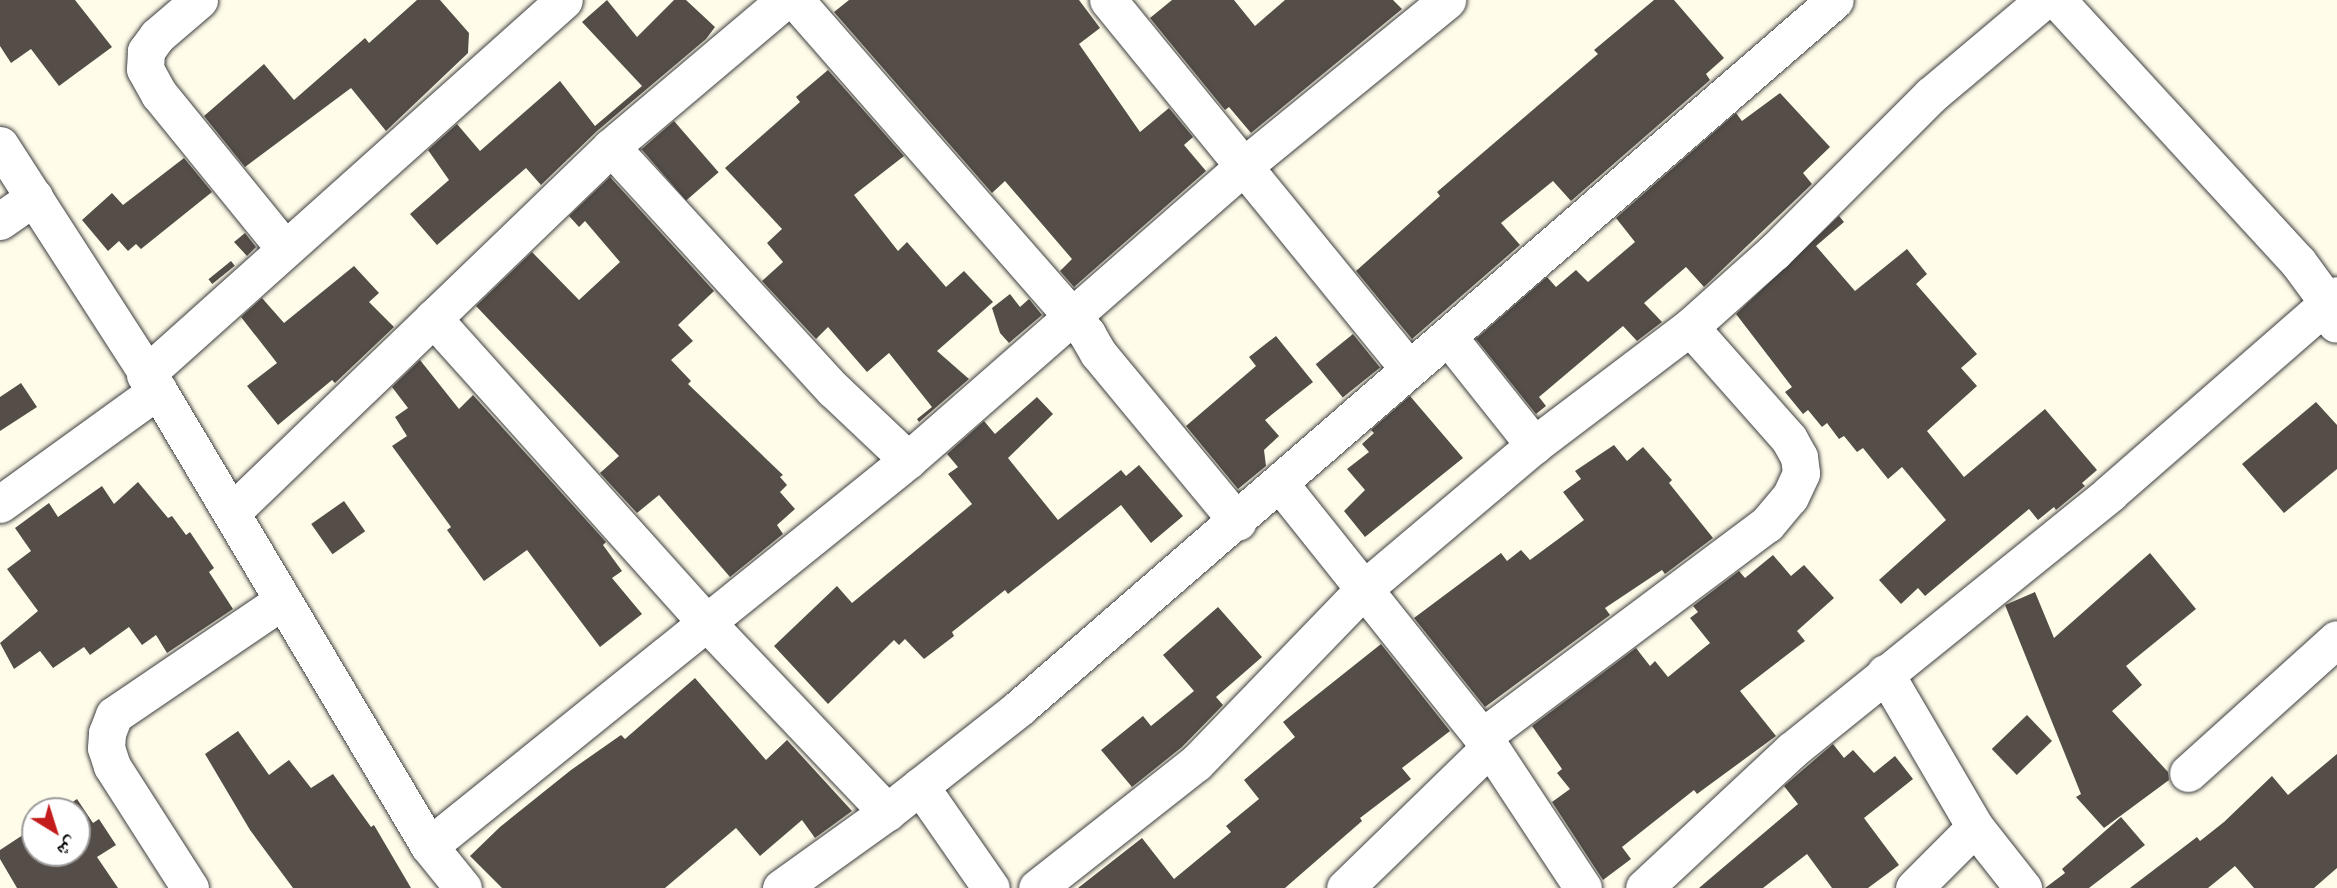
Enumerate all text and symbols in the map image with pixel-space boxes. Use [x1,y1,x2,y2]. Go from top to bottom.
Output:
north arrow [21,797,91,867]
text: ش [53,832,83,863]

